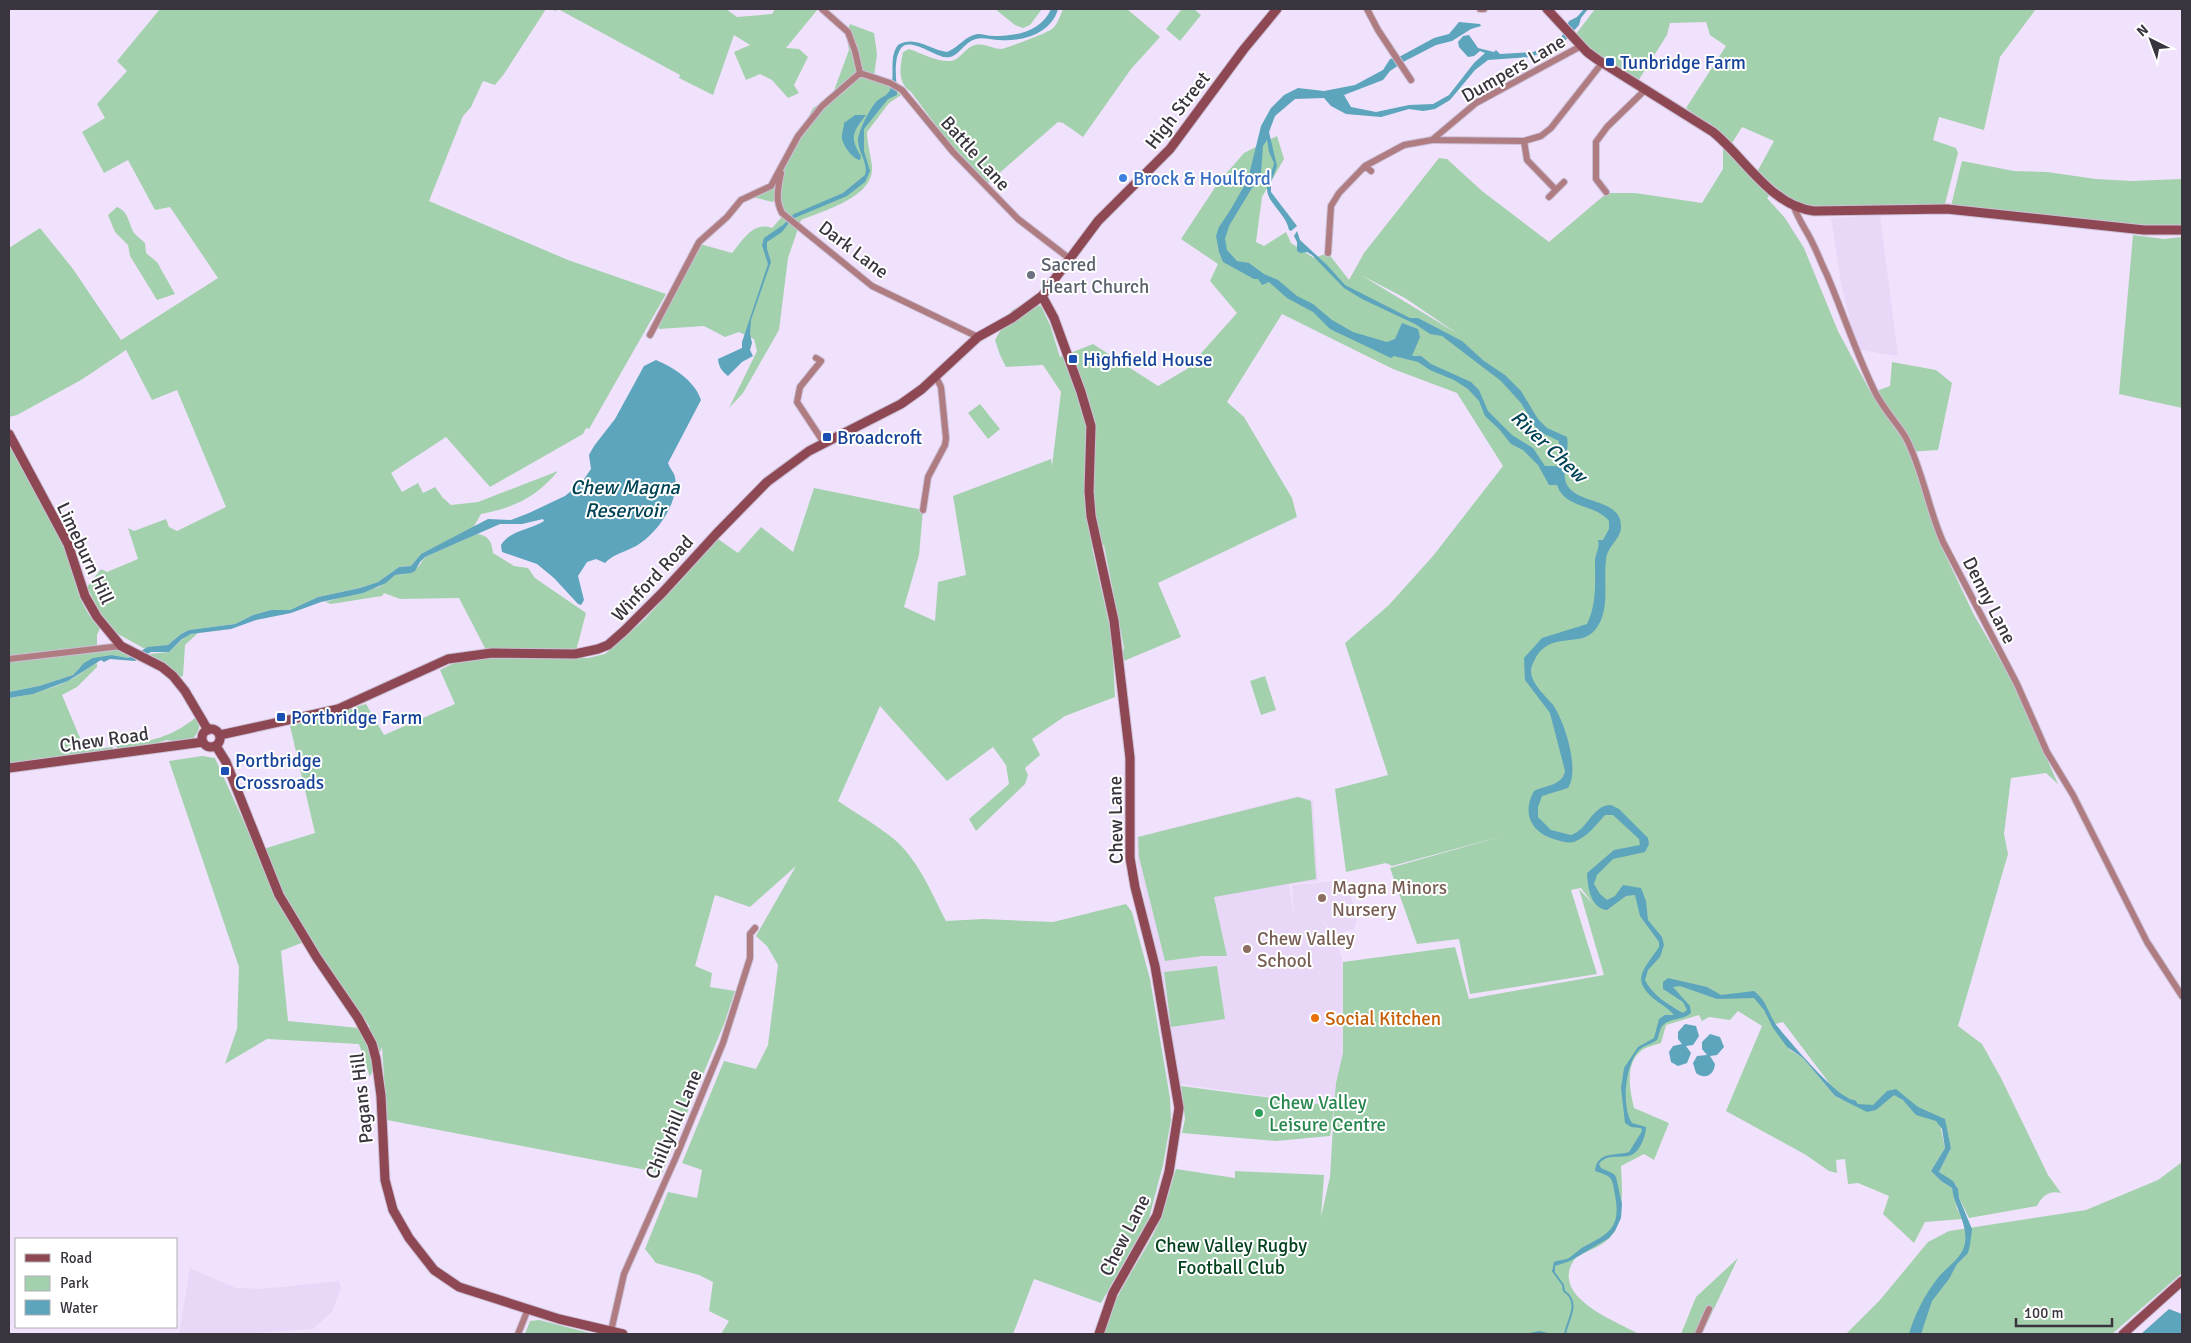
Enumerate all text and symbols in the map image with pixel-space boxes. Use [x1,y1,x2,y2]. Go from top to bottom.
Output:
north arrow [2126,15,2176,65]
text: N [2133,21,2152,40]
street label: Dumpers Lane [1457,29,1570,108]
place label: Tunbridge Farm [1620,51,1746,75]
marker: Tunbridge Farm [1604,56,1616,68]
street label: High Street [1140,67,1216,154]
street label: Battle Lane [935,111,1015,196]
place label: Brock & Houlford [1133,167,1271,191]
marker: Brock & Houlford [1117,172,1129,184]
street label: Dark Lane [814,216,893,284]
place label: Sacred Heart Church [1041,253,1149,299]
marker: Sacred Heart Church [1025,269,1037,281]
place label: Highfield House [1083,348,1213,372]
marker: Highfield House [1067,353,1079,365]
water label: River Chew [1505,405,1594,490]
place label: Broadcroft [837,426,922,450]
marker: Broadcroft [821,431,833,443]
water label: Chew Magna Reservoir [570,475,681,523]
street label: Limeburn Hill [51,498,119,608]
street label: Winford Road [607,530,699,627]
street label: Denny Lane [1957,553,2021,648]
place label: Portbridge Farm [291,706,423,730]
marker: Portbridge Farm [275,711,287,723]
street label: Chew Road [58,722,150,758]
place label: Portbridge Crossroads [235,749,324,795]
marker: Portbridge Crossroads [219,765,231,777]
street label: Chew Lane [1103,776,1129,864]
place label: Magna Minors Nursery [1332,876,1447,922]
marker: Magna Minors Nursery [1316,892,1328,904]
place label: Chew Valley School [1257,927,1355,973]
marker: Chew Valley School [1241,943,1253,955]
place label: Social Kitchen [1325,1007,1441,1031]
marker: Social Kitchen [1309,1012,1321,1024]
street label: Pagans Hill [345,1051,379,1145]
street label: Chillyhill Lane [640,1066,708,1183]
place label: Chew Valley Leisure Centre [1269,1091,1386,1137]
marker: Chew Valley Leisure Centre [1253,1107,1265,1119]
street label: Chew Lane [1094,1191,1156,1280]
park label: Chew Valley Rugby Football Club [1155,1234,1307,1280]
legend [15,1238,178,1328]
text: Road [60,1249,92,1267]
text: Park [60,1274,89,1292]
scale bar [2016,1296,2112,1328]
text: Water [60,1299,98,1317]
text: 100 m [2024,1304,2064,1322]

